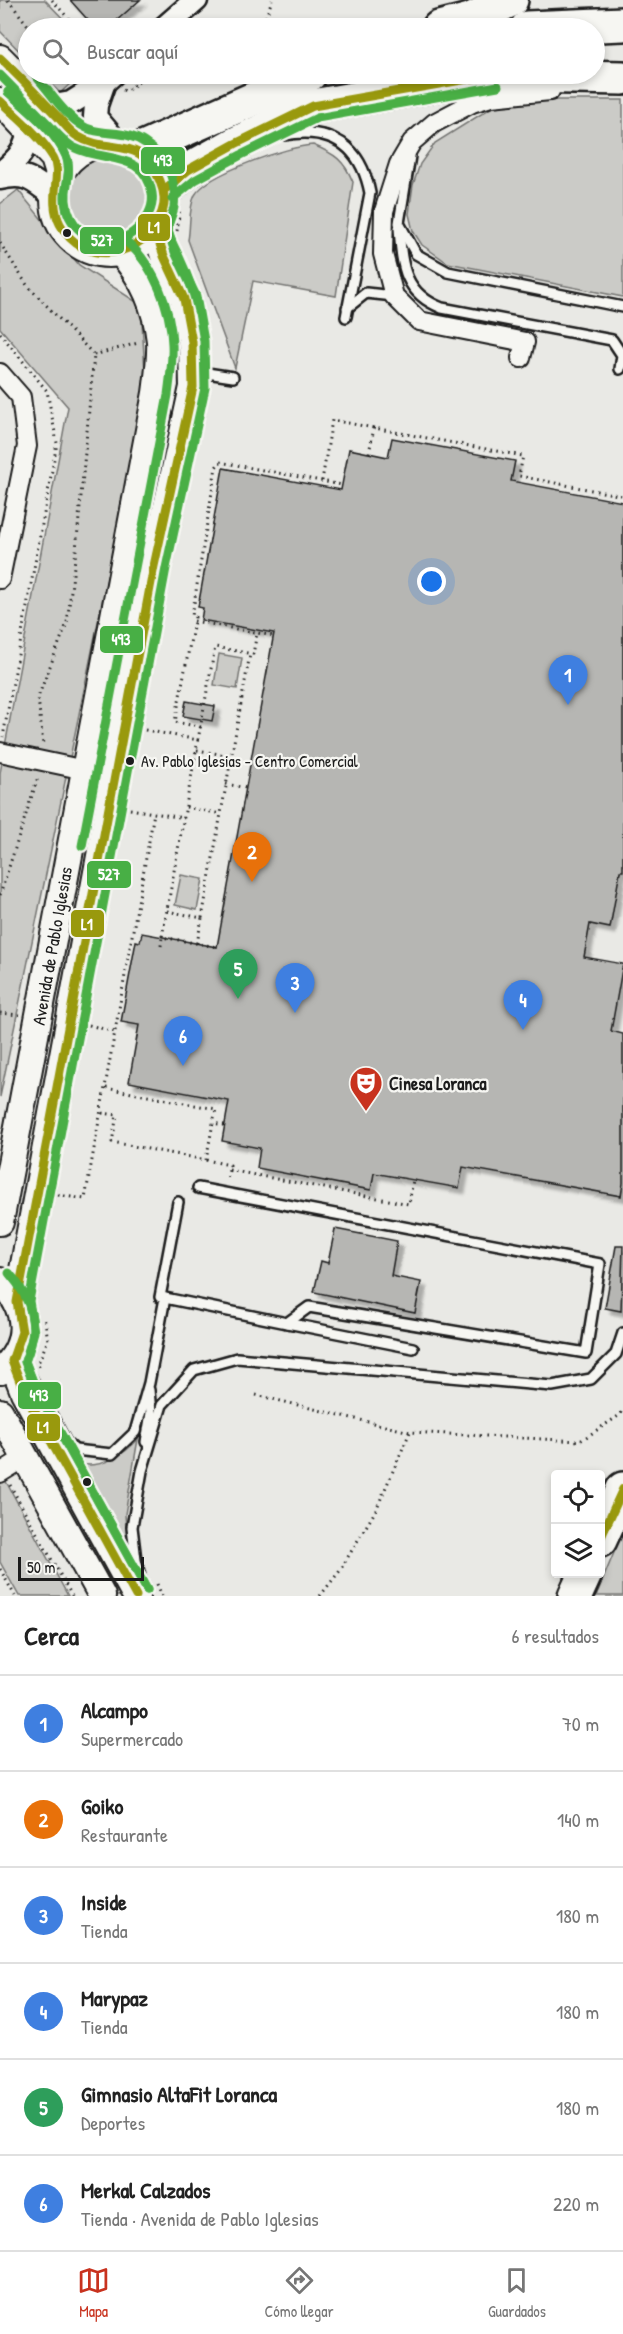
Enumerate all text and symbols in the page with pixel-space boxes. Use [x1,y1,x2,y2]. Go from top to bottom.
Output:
search box [18,18,605,84]
icon: search [39,35,72,68]
text: Buscar aquí [87,36,179,66]
line badge: 493 [140,146,186,175]
text: 493 [153,149,173,171]
line badge: L1 [137,213,171,242]
text: L1 [148,216,160,238]
line badge: 527 [79,226,125,255]
unlabelled marker [61,227,73,239]
text: 527 [91,229,113,251]
your location [417,567,446,596]
line badge: 493 [99,625,144,654]
text: 493 [111,628,131,650]
pin: 1 [548,656,588,705]
place label: Av. Pablo Iglesias - Centro Comercial [141,750,359,772]
marker: Av. Pablo Iglesias - Centro Comercial [124,755,136,767]
pin: 2 [232,832,272,882]
line badge: 527 [86,860,132,889]
text: 527 [98,863,120,885]
street label: Avenida de Pablo Iglesias [26,865,78,1027]
line badge: L1 [70,909,105,938]
text: L1 [81,913,93,935]
pin: 5 [218,950,258,999]
pin: 3 [276,964,314,1013]
pin: 4 [504,980,542,1030]
pin: 6 [164,1016,202,1066]
theatre icon: Cinesa Loranca [348,1065,384,1112]
place label: Cinesa Loranca [389,1071,487,1096]
line badge: 493 [17,1381,62,1410]
text: 493 [29,1384,49,1406]
line badge: L1 [26,1413,61,1442]
text: L1 [37,1416,49,1438]
map controls [551,1470,605,1578]
button: locate [551,1470,605,1524]
unlabelled marker [81,1476,93,1488]
button: layers [551,1524,605,1578]
scale bar [18,1554,144,1582]
text: 50 m [27,1556,56,1578]
text: Cerca [24,1618,79,1653]
text: 6 resultados [511,1622,599,1649]
text: Alcampo [81,1695,148,1725]
text: 1 [40,1710,47,1737]
text: 70 m [562,1710,599,1737]
text: Supermercado [81,1725,183,1752]
text: Goiko [81,1791,123,1821]
text: 2 [39,1806,48,1833]
text: 140 m [557,1806,599,1833]
text: Restaurante [81,1821,168,1848]
text: Inside [81,1887,127,1917]
text: 3 [39,1902,48,1929]
text: 180 m [556,1902,599,1929]
text: Tienda [81,1917,127,1944]
text: Marypaz [81,1983,148,2013]
text: 4 [40,1998,47,2025]
text: 180 m [556,1998,599,2025]
text: Tienda [81,2013,127,2040]
text: Gimnasio AltaFit Loranca [81,2079,277,2109]
text: 5 [39,2094,48,2121]
text: 180 m [556,2094,599,2121]
text: Deportes [81,2109,145,2136]
text: Merkal Calzados [81,2175,210,2205]
text: 6 [40,2190,47,2217]
text: 220 m [553,2190,599,2217]
text: Tienda · Avenida de Pablo Iglesias [81,2205,319,2232]
tab: Mapa [77,2264,110,2322]
tab: Cómo llegar [265,2264,334,2322]
tab: Guardados [488,2264,546,2322]

